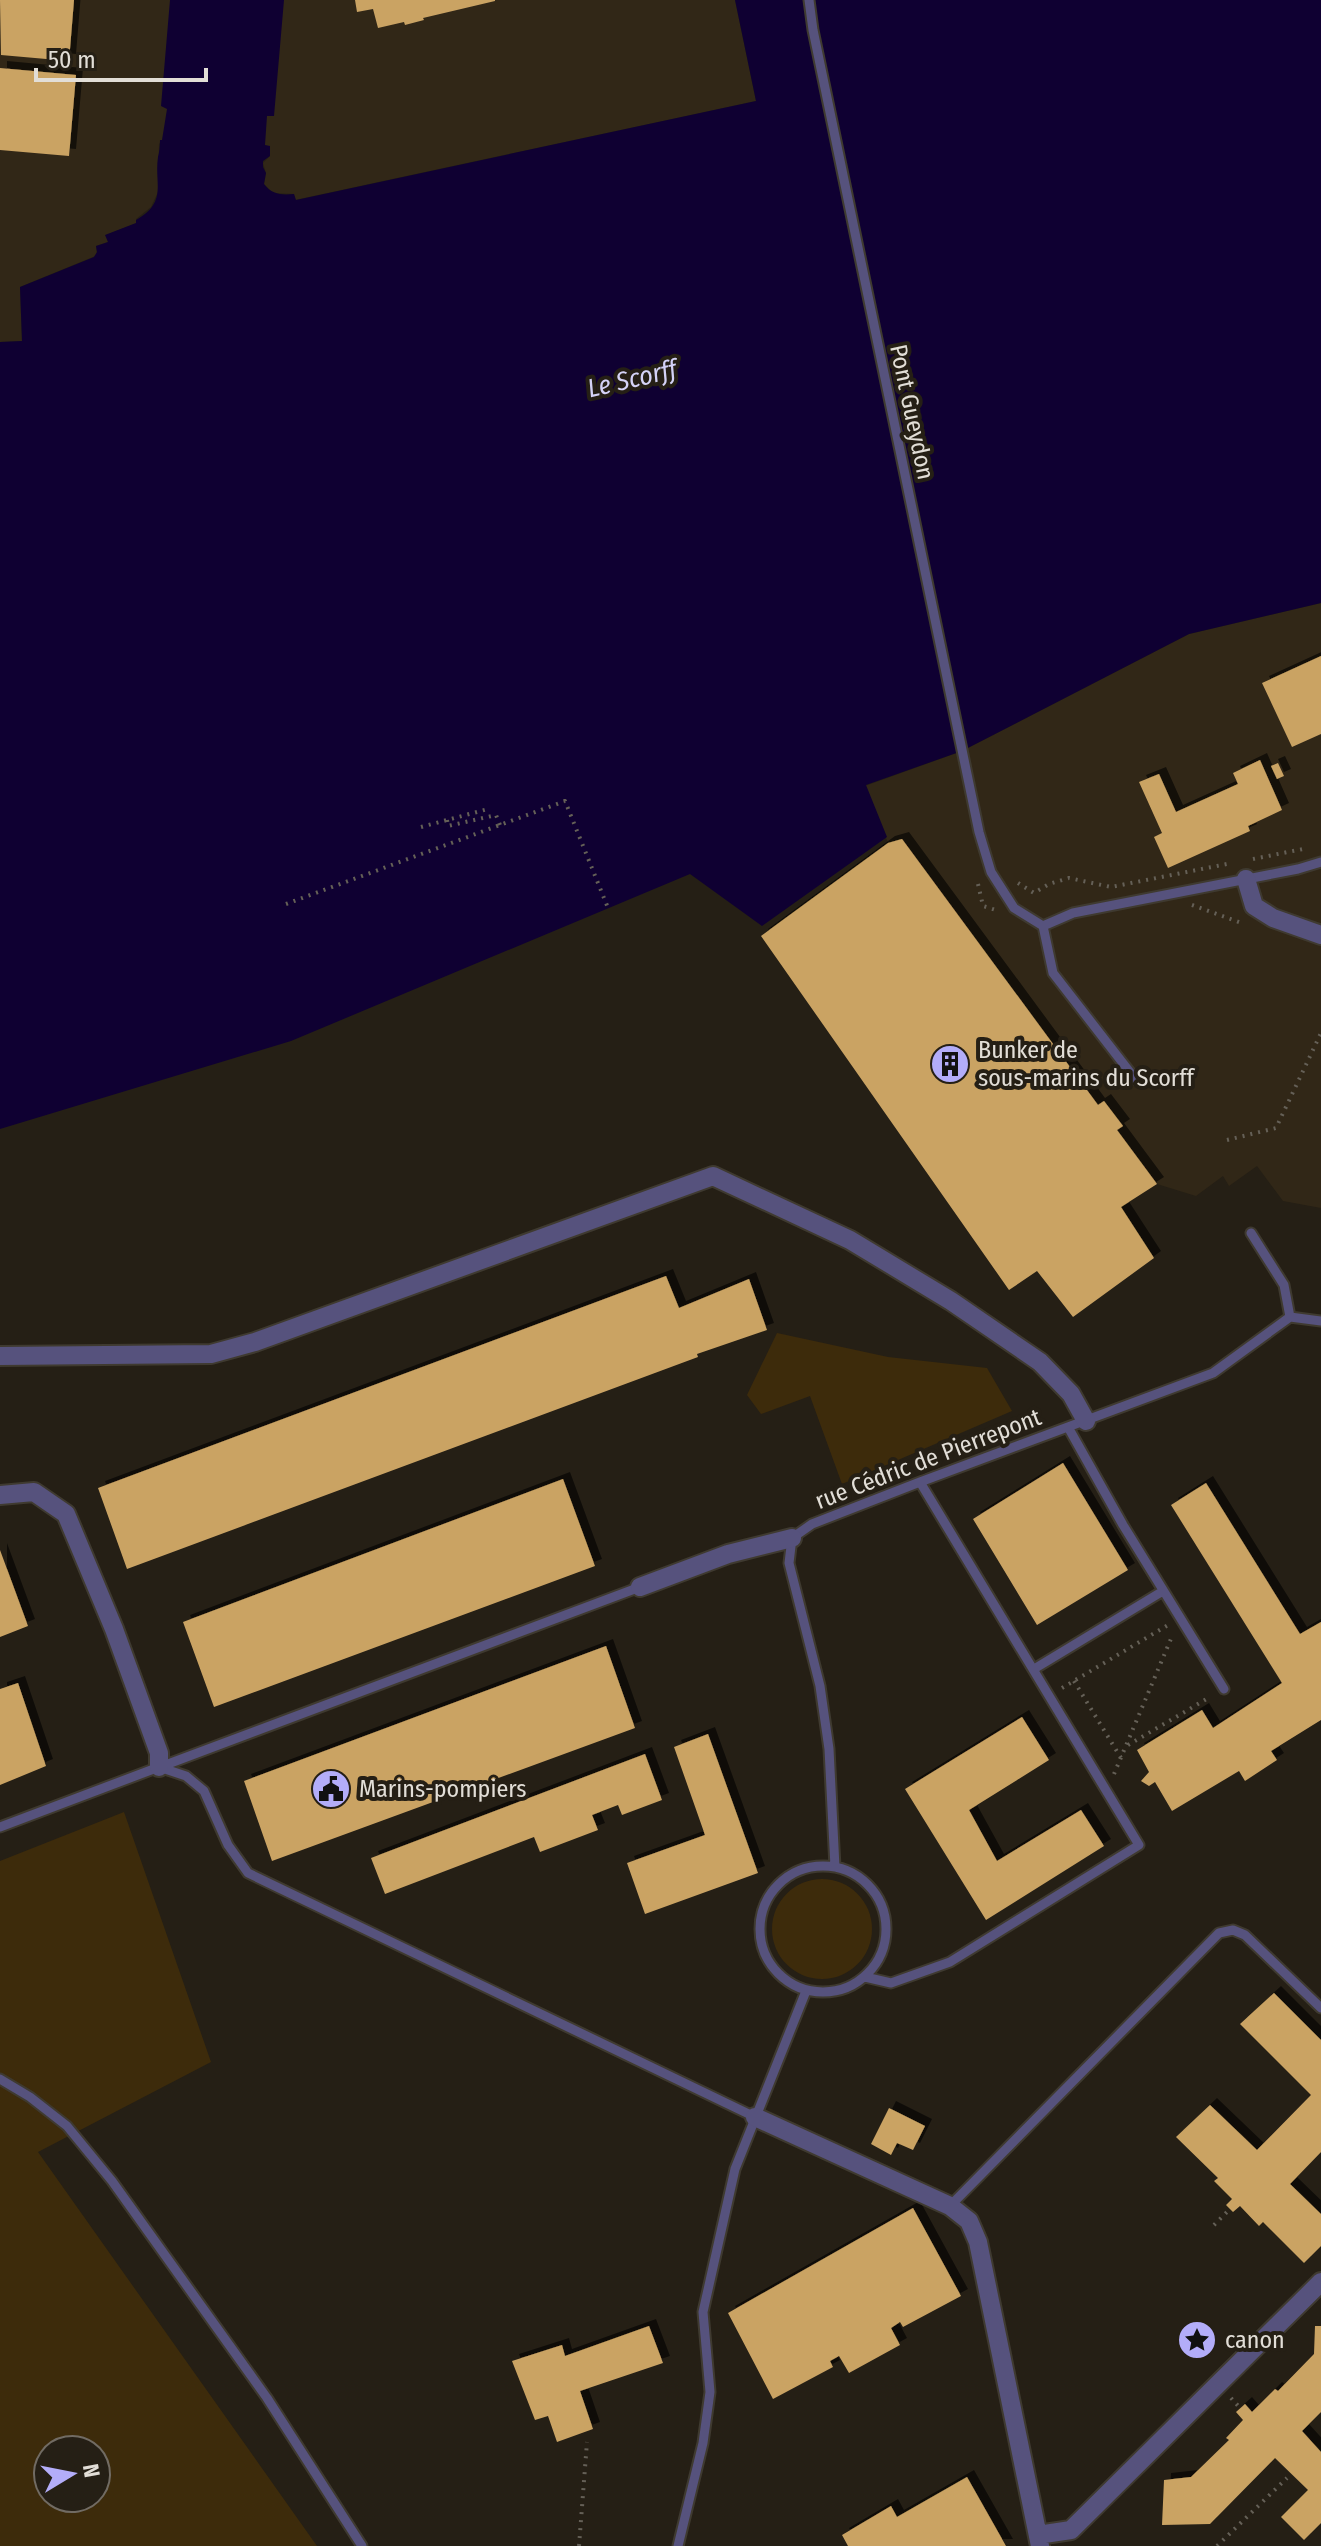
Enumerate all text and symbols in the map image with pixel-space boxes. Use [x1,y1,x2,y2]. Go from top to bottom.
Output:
scale bar [36,32,206,82]
text: 50 m [48,46,96,74]
street label: Pont Gueydon [884,342,940,482]
water label: Le Scorff [584,353,683,404]
place label: Bunker de sous-marins du Scorff [978,1036,1196,1092]
building icon: Bunker de sous-marins du Scorff [929,1043,971,1085]
street label: rue Cédric de Pierrepont [811,1403,1045,1515]
public building icon: Marins-pompiers [310,1768,352,1810]
place label: Marins-pompiers [359,1775,527,1803]
place icon: canon [1176,2319,1218,2361]
place label: canon [1225,2326,1285,2354]
north arrow [32,2434,112,2514]
text: N [77,2462,106,2479]

